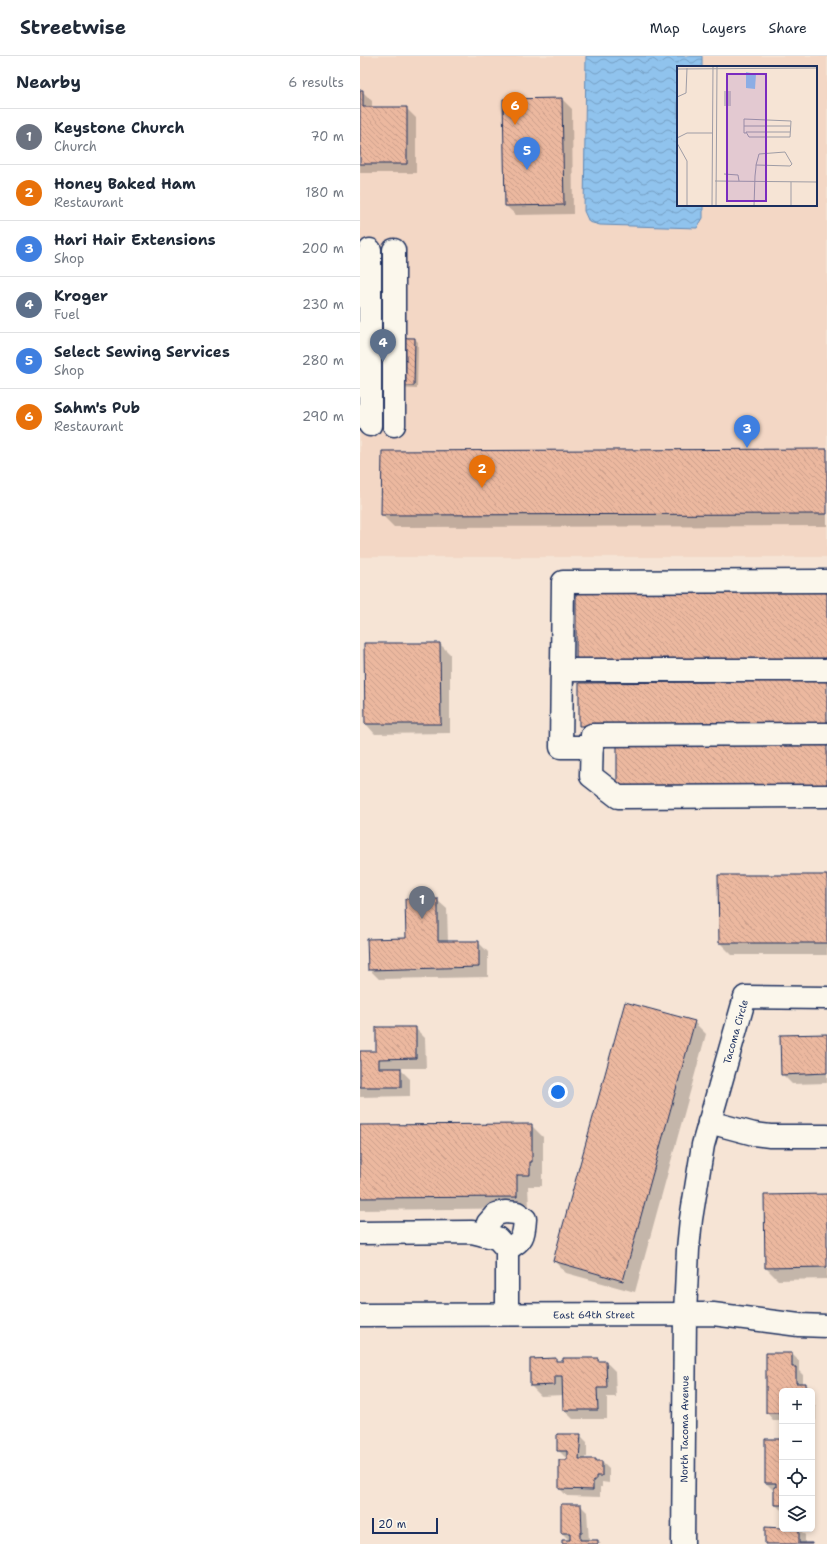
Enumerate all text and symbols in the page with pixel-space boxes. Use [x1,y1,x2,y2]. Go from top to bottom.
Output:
text: Streetwise [20,15,126,40]
text: Map [650,19,680,37]
text: Layers [702,19,746,37]
text: Share [768,19,807,37]
inset map [677,66,817,206]
text: Nearby [16,71,81,93]
text: 6 results [288,74,344,91]
pin: 6 [502,92,528,125]
text: Keystone Church [54,118,184,138]
text: 1 [26,128,32,145]
text: 70 m [310,128,344,145]
pin: 5 [514,137,540,170]
text: Church [54,138,97,155]
text: Honey Baked Ham [54,174,196,194]
text: 2 [24,184,34,201]
text: 180 m [305,184,344,201]
text: Restaurant [54,194,124,211]
text: Hari Hair Extensions [54,230,216,250]
text: 3 [24,240,34,257]
text: 200 m [302,240,344,257]
text: Shop [54,250,84,267]
text: Kroger [54,286,108,306]
text: 4 [24,296,34,313]
text: 230 m [302,296,344,313]
text: Fuel [54,306,79,323]
pin: 4 [370,329,396,362]
text: Select Sewing Services [54,342,230,362]
text: 5 [25,352,33,369]
text: 280 m [302,352,344,369]
text: Shop [54,362,84,379]
text: Sahm's Pub [54,398,140,418]
text: 6 [24,408,34,425]
text: 290 m [302,408,344,425]
pin: 3 [734,415,760,448]
text: Restaurant [54,418,124,435]
pin: 2 [469,455,495,488]
pin: 1 [409,886,435,919]
street label: Tacoma Circle [720,998,751,1065]
your location [548,1082,568,1102]
street label: East 64th Street [553,1308,635,1321]
street label: North Tacoma Avenue [677,1375,691,1483]
map controls [779,1388,815,1532]
button: + [779,1388,815,1424]
button: − [779,1424,815,1460]
button: locate [779,1460,815,1496]
button: layers [779,1496,815,1532]
scale bar [372,1516,438,1535]
text: 20 m [378,1517,406,1532]

